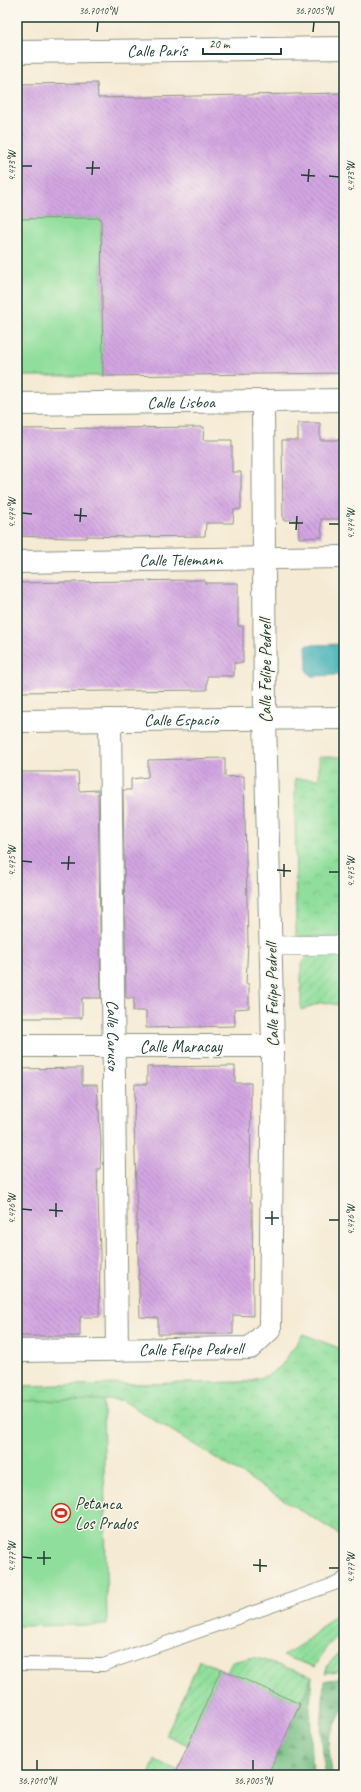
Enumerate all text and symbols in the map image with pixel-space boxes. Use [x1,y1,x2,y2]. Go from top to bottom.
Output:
text: 36.7010°N [79,4,119,17]
text: 36.7005°N [295,4,335,17]
scale bar [203,30,281,56]
text: 20 m [209,36,231,52]
street label: Calle París [127,39,189,61]
text: 4.473°W [5,149,18,181]
text: 4.473°W [344,160,357,192]
street label: Calle Lisboa [147,391,216,413]
text: 4.474°W [5,496,18,528]
text: 4.474°W [344,507,357,539]
street label: Calle Telemann [139,548,224,571]
street label: Calle Felipe Pedrell [255,616,276,723]
street label: Calle Espacio [144,709,220,730]
text: 4.475°W [5,844,18,876]
text: 4.475°W [344,855,357,887]
street label: Calle Felipe Pedrell [261,940,283,1047]
street label: Calle Caruso [103,1000,124,1072]
street label: Calle Maracay [140,1036,223,1057]
text: 4.476°W [5,1192,18,1224]
text: 4.476°W [344,1203,357,1235]
street label: Calle Felipe Pedrell [139,1338,246,1360]
place label: Petanca Los Prados [75,1493,139,1534]
sports icon: Petanca Los Prados [50,1502,72,1524]
text: 4.477°W [5,1540,18,1572]
text: 4.477°W [344,1551,357,1583]
text: 36.7010°N [18,1774,58,1787]
text: 36.7005°N [234,1774,274,1787]

